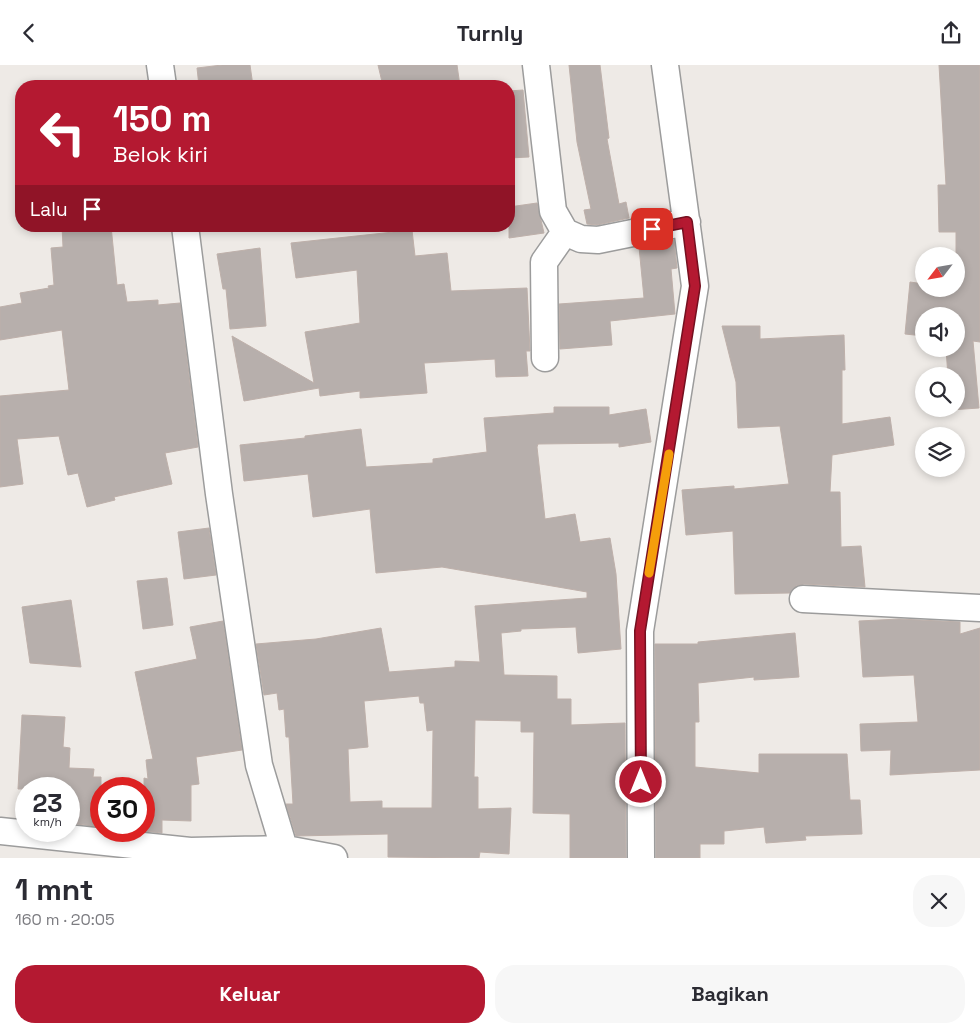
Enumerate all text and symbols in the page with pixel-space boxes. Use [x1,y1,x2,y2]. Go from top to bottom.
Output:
icon: back [15,19,43,47]
text: Turnly [457,19,523,47]
icon: share [937,19,965,47]
text: 150 m [113,97,211,141]
icon: left [30,100,95,165]
text: Belok kiri [113,140,208,168]
icon: arrive [78,195,106,223]
text: Lalu [30,197,68,222]
pin [631,208,673,250]
icon: arrive [638,215,666,243]
north arrow [915,247,965,297]
map controls [915,247,965,477]
button: sound [915,307,965,357]
button: search [915,367,965,417]
button: layers [915,427,965,477]
position arrow [614,755,666,807]
speed limit sign: 30 [90,777,155,842]
text: 23 [32,787,63,819]
text: km/h [33,814,62,830]
text: 1 mnt [15,870,94,909]
button: close [913,875,965,927]
text: 160 m · 20:05 [15,909,115,930]
button: Keluar [15,965,485,1023]
button: Bagikan [495,965,965,1023]

